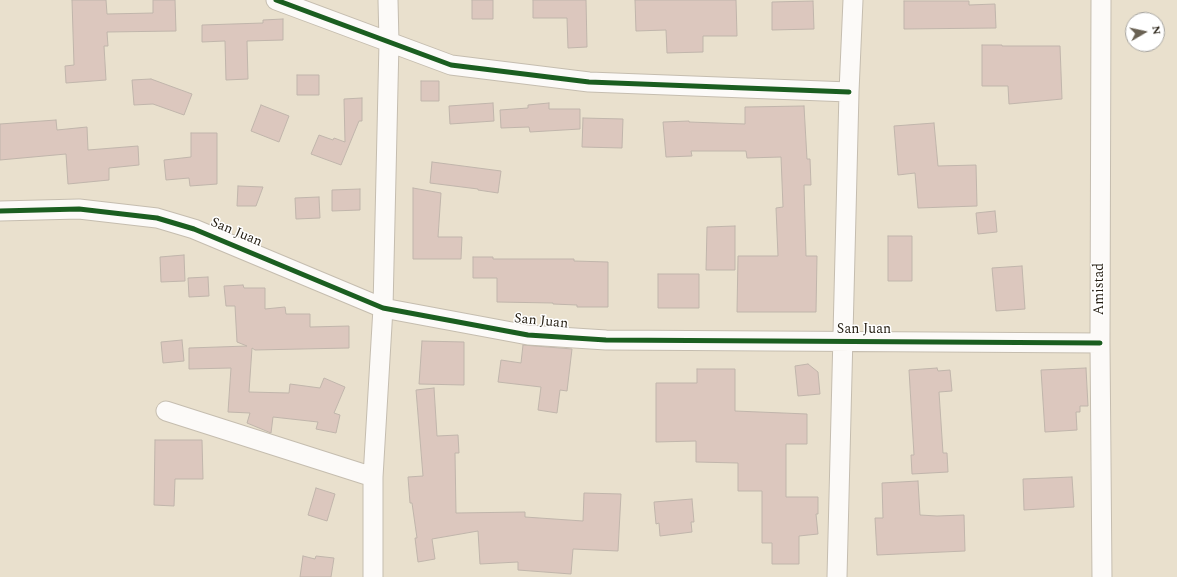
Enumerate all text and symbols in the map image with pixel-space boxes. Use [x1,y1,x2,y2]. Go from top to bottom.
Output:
north arrow [1125,12,1165,52]
text: N [1147,24,1165,36]
street label: San Juan [208,215,264,251]
street label: Amistad [1092,263,1108,315]
street label: San Juan [513,311,569,333]
street label: San Juan [837,322,891,338]

